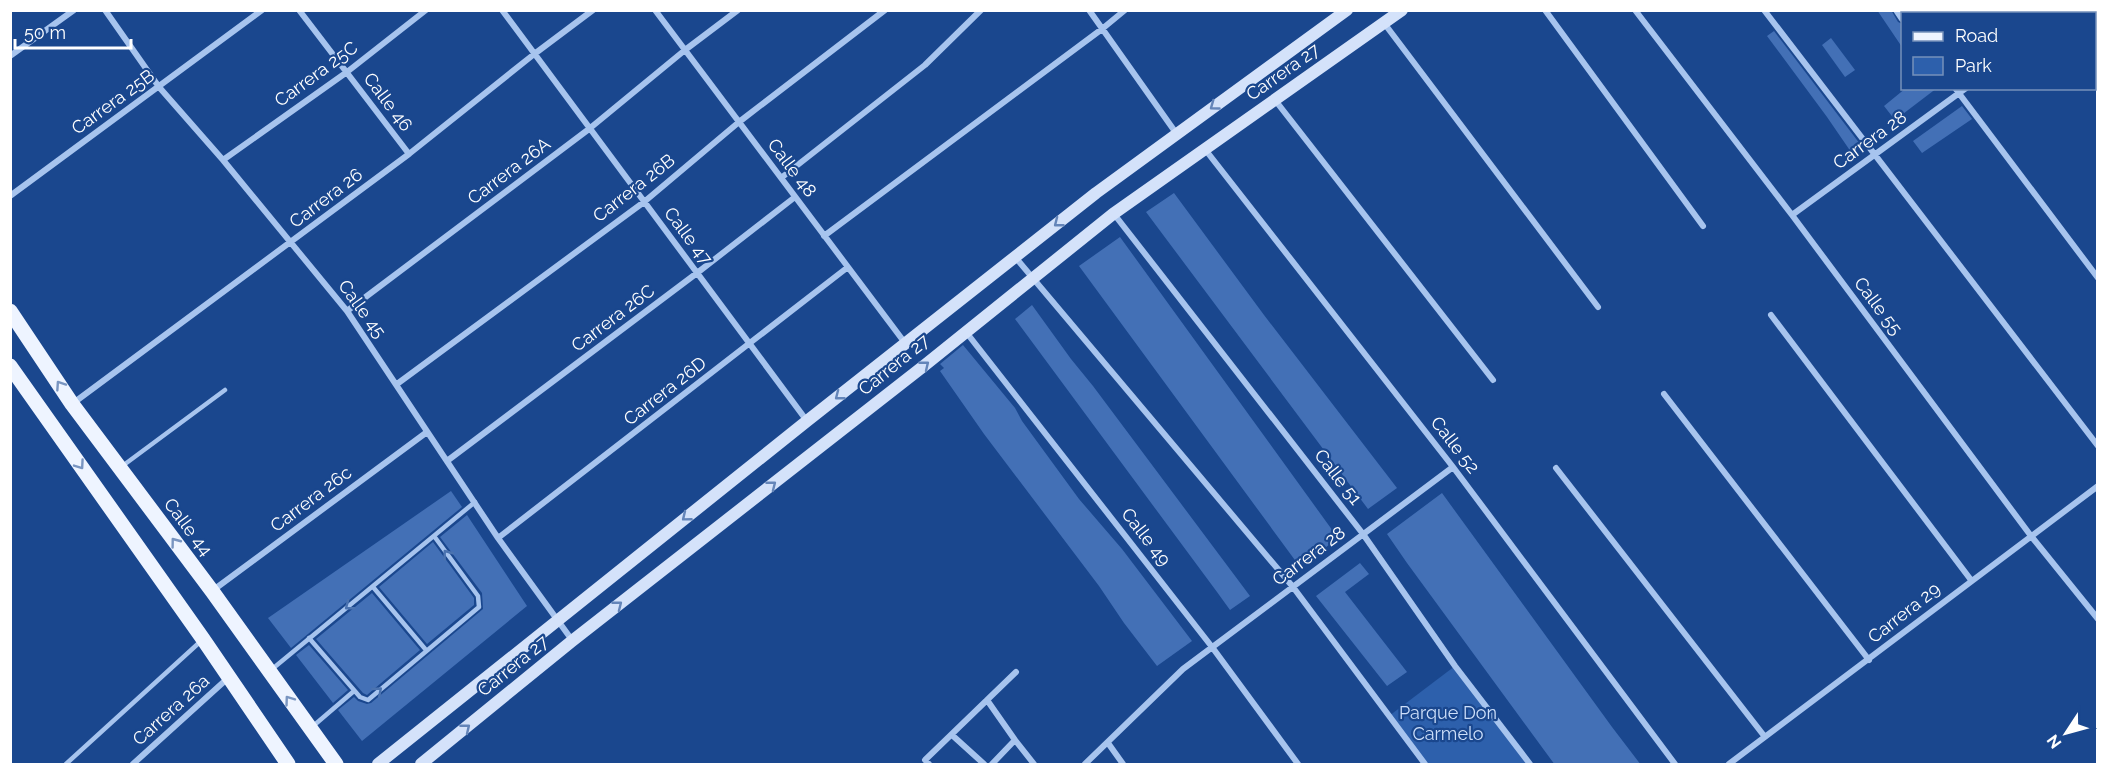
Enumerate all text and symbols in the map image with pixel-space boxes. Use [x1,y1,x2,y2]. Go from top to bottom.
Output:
scale bar [15,12,130,50]
legend [1901,12,2096,90]
text: 50 m [24,22,66,43]
text: Road [1955,25,1998,46]
street label: Carrera 25C [270,37,361,111]
street label: Carrera 27 [1242,38,1324,105]
text: Park [1955,55,1992,76]
street label: Carrera 25B [67,65,158,139]
street label: Calle 46 [360,68,417,135]
one-way arrow [1210,99,1221,110]
street label: Carrera 28 [1829,106,1911,173]
street label: Carrera 26A [463,133,554,208]
street label: Calle 48 [764,134,821,201]
street label: Carrera 26B [589,149,679,226]
street label: Carrera 26 [285,163,366,232]
street label: Calle 47 [660,203,717,269]
one-way arrow [1053,215,1064,226]
street label: Calle 55 [1850,273,1907,339]
street label: Calle 45 [334,276,391,342]
street label: Carrera 26C [567,280,658,356]
street label: Carrera 27 [854,330,934,399]
street label: Carrera 26D [619,352,710,429]
one-way arrow [918,361,929,372]
one-way arrow [56,381,67,392]
one-way arrow [835,388,846,399]
street label: Calle 52 [1427,412,1484,477]
street label: Calle 51 [1310,445,1367,509]
one-way arrow [73,459,84,470]
street label: Carrera 26c [266,461,355,536]
one-way arrow [765,482,776,493]
street label: Calle 44 [160,494,217,560]
street label: Calle 49 [1117,504,1175,570]
one-way arrow [682,510,693,521]
street label: Carrera 28 [1268,521,1349,590]
one-way arrow [171,538,182,549]
one-way arrow [443,549,454,560]
street label: Carrera 29 [1863,578,1944,647]
one-way arrow [345,599,356,610]
one-way arrow [611,602,622,613]
street label: Carrera 27 [473,631,553,700]
street label: Carrera 26a [128,670,213,749]
one-way arrow [371,687,382,698]
one-way arrow [285,696,296,707]
park label: Parque Don Carmelo [1399,702,1497,744]
north arrow [2036,703,2096,763]
one-way arrow [459,724,470,735]
text: N [2043,731,2066,752]

